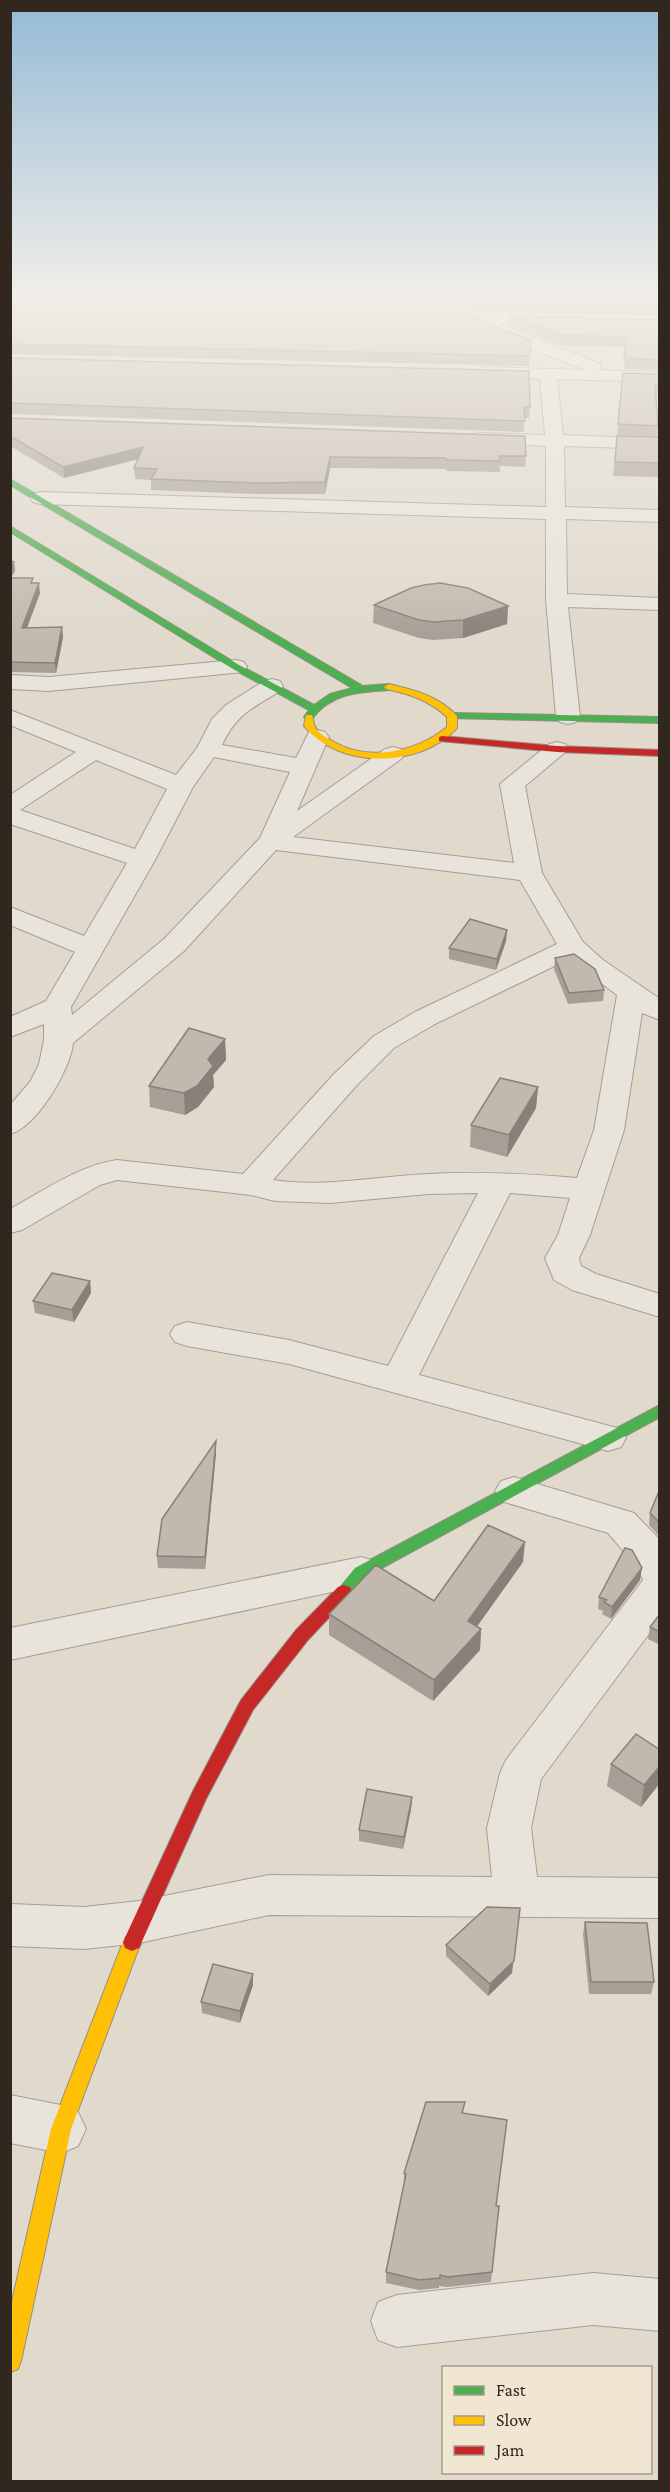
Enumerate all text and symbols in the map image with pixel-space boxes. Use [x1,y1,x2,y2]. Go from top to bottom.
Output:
legend [442,2366,652,2474]
text: Fast [496,2380,527,2400]
text: Slow [496,2410,532,2430]
text: Jam [494,2440,525,2460]

